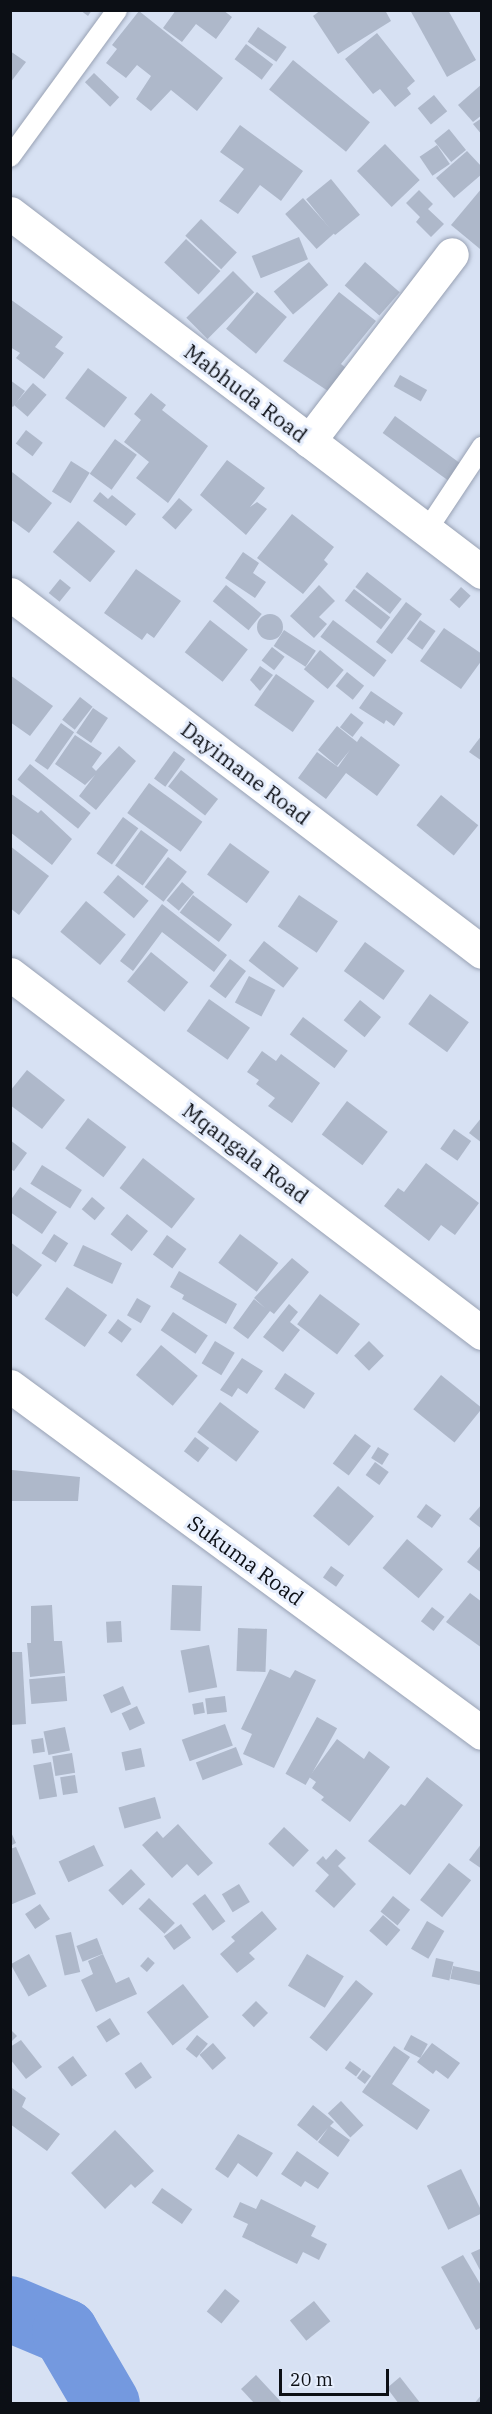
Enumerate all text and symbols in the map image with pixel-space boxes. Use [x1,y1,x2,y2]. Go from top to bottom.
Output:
street label: Mabhuda Road [180,339,312,447]
street label: Dayimane Road [177,716,315,830]
street label: Mqangala Road [178,1097,314,1209]
street label: Sukuma Road [183,1510,309,1610]
scale bar [282,2357,392,2395]
text: 20 m [290,2368,333,2391]

